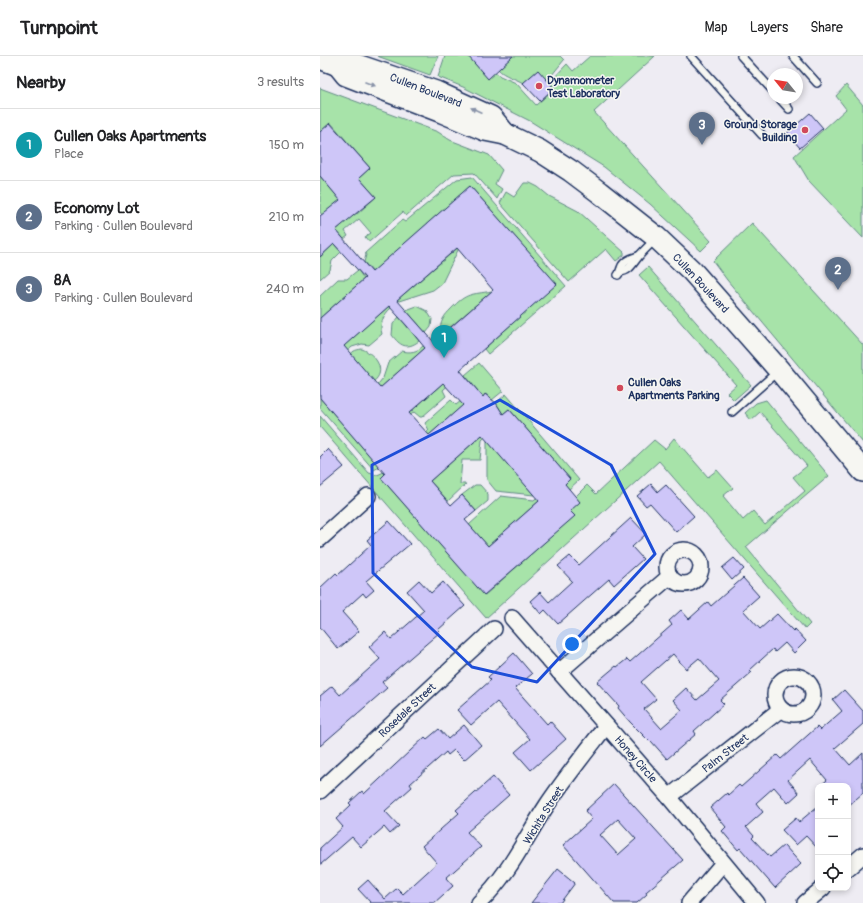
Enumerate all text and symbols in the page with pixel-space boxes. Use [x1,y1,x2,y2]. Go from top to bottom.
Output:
text: Turnpoint [20,16,98,40]
text: Map [705,19,728,36]
text: Layers [750,19,788,36]
text: Share [810,19,843,36]
north arrow [767,68,803,104]
street label: Cullen Boulevard [388,71,464,110]
text: Nearby [16,72,65,93]
text: 3 results [257,74,304,90]
place label: Dynamometer Test Laboratory [546,74,620,100]
marker: Dynamometer Test Laboratory [534,81,544,91]
one-way arrow [365,82,377,88]
one-way arrow [470,107,481,113]
pin: 3 [689,112,715,145]
place label: Ground Storage Building [724,118,798,144]
marker: Ground Storage Building [800,125,810,135]
text: Cullen Oaks Apartments [54,127,206,146]
text: 1 [26,137,32,153]
text: 150 m [269,137,304,153]
text: Place [54,146,83,162]
text: Economy Lot [54,199,139,218]
text: 2 [25,209,33,225]
text: 210 m [268,209,304,225]
text: Parking · Cullen Boulevard [54,218,193,234]
street label: Cullen Boulevard [670,251,731,316]
pin: 2 [825,257,851,290]
text: 8A [54,271,71,290]
text: 3 [25,281,33,297]
text: 240 m [266,281,304,297]
text: Parking · Cullen Boulevard [54,290,193,306]
pin: 1 [431,325,457,358]
place label: Cullen Oaks Apartments Parking [628,376,720,402]
marker: Cullen Oaks Apartments Parking [615,383,625,393]
your location [562,634,582,654]
street label: Rosedale Street [376,680,439,740]
street label: Palm Street [699,731,752,776]
street label: Honey Circle [612,733,660,786]
street label: Wichita Street [520,783,567,847]
map controls [815,783,851,891]
button: + [815,783,851,819]
button: − [815,819,851,855]
button: locate [815,855,851,891]

